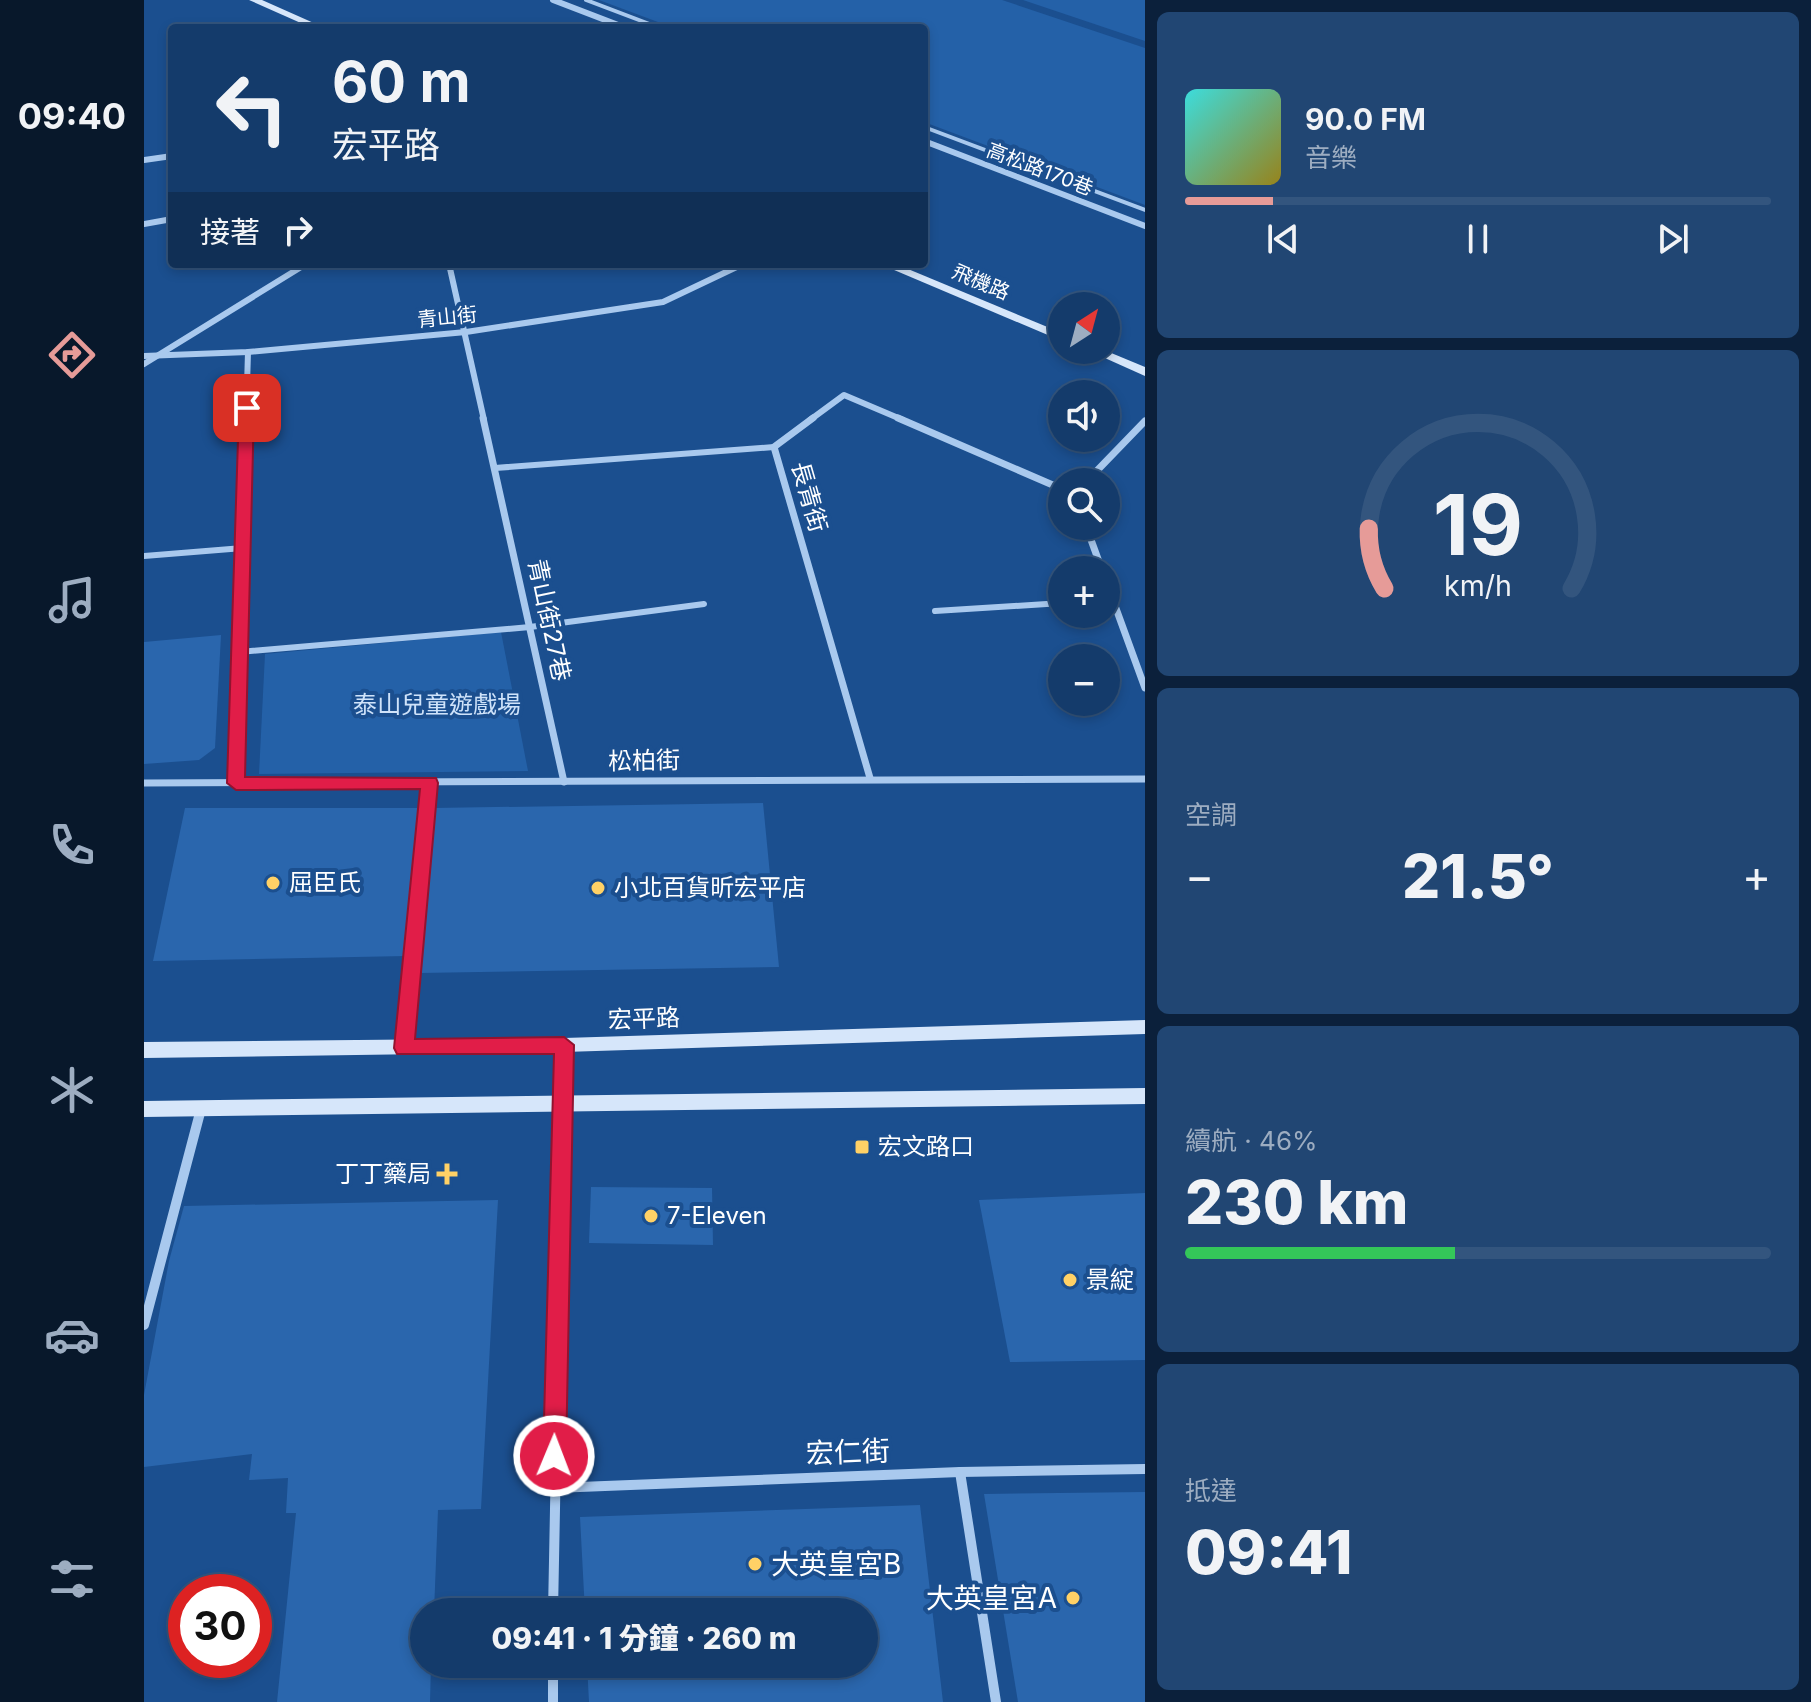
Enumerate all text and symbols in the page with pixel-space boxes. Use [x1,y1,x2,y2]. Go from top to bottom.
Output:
text: 60 m [332,48,471,116]
icon: left [200,56,304,160]
text: 09:40 [18,94,126,138]
text: 90.0 FM [1305,101,1426,137]
text: 宏平路 [332,123,440,167]
street label: 高松路170巷 [984,138,1096,200]
text: 音樂 [1305,142,1357,173]
icon: right [276,208,320,252]
text: 接著 [200,214,260,250]
icon: previous [1261,217,1305,261]
icon: pause [1456,217,1500,261]
icon: next [1651,217,1695,261]
street label: 飛機路 [949,259,1013,305]
north arrow [1048,292,1120,364]
map controls [1048,292,1120,716]
street label: 青山街 [416,302,478,332]
icon: directions [44,327,100,383]
pin [213,374,281,442]
button: sound [1048,380,1120,452]
icon: arrive [225,386,269,430]
street label: 長青街 [786,458,833,535]
button: search [1048,468,1120,540]
text: 19 [1433,474,1523,575]
street label: 青山街27巷 [522,556,577,684]
button: + [1048,556,1120,628]
text: km/h [1444,568,1512,603]
icon: music [44,572,100,628]
button: − [1048,644,1120,716]
park label: 泰山兒童遊戲場 [353,690,521,719]
street label: 松柏街 [608,745,680,776]
text: 空調 [1185,799,1237,830]
icon: phone [44,817,100,873]
text: 21.5° [1402,840,1554,912]
text: − [1185,849,1214,903]
text: + [1742,849,1771,903]
place label: 屈臣氏 [289,868,361,897]
place label: 小北百貨昕宏平店 [614,873,806,902]
marker: 屈臣氏 [264,874,282,892]
marker: 小北百貨昕宏平店 [589,879,607,897]
street label: 宏平路 [607,1003,680,1034]
icon: climate [44,1062,100,1118]
text: 續航 · 46% [1185,1125,1318,1156]
place label: 宏文路口 [878,1132,974,1161]
marker: 宏文路口 [853,1138,871,1156]
place label: 丁丁藥局 [335,1159,431,1188]
marker: 丁丁藥局 [438,1165,456,1183]
text: 230 km [1185,1166,1409,1238]
place label: 7-Eleven [667,1201,767,1230]
marker: 7-Eleven [642,1207,660,1225]
place label: 景綻 [1086,1265,1134,1294]
marker: 景綻 [1061,1271,1079,1289]
icon: car [44,1307,100,1363]
position arrow [512,1414,596,1498]
street label: 宏仁街 [805,1434,891,1470]
text: 抵達 [1185,1475,1237,1506]
text: 09:41 [1185,1516,1352,1588]
place label: 大英皇宮B [771,1547,901,1581]
icon: filters [44,1551,100,1607]
marker: 大英皇宮B [746,1555,764,1573]
speed limit sign: 30 [168,1574,272,1678]
place label: 大英皇宮A [926,1581,1057,1615]
marker: 大英皇宮A [1064,1589,1082,1607]
text: 09:41 · 1 分鐘 · 260 m [491,1620,797,1656]

